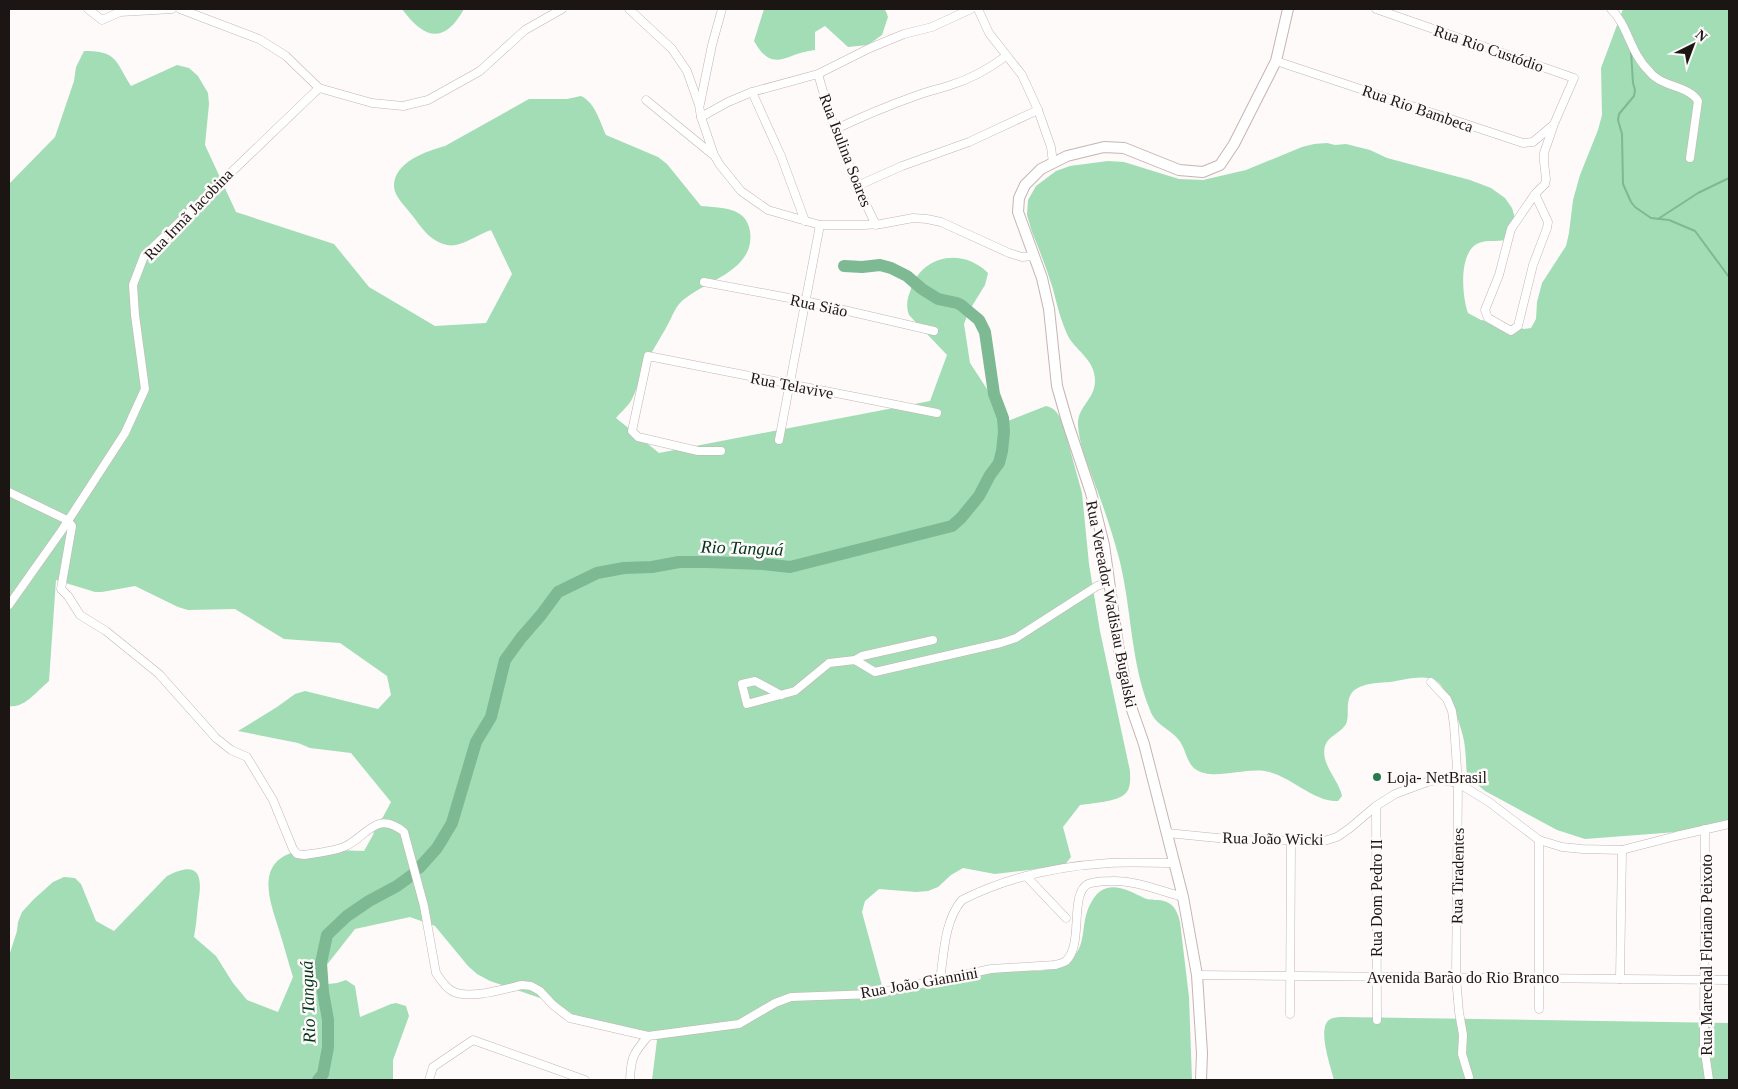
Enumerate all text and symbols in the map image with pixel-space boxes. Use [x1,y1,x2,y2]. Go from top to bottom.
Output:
north arrow [1668,20,1718,70]
street label: Rua Rio Custódio [1432,22,1546,75]
text: N [1693,27,1710,45]
street label: Rua Rio Bambeca [1360,81,1476,135]
street label: Rua Isulina Soares [816,91,875,209]
street label: Rua Irmã Jacobina [141,165,236,263]
street label: Rua Sião [789,291,849,320]
street label: Rua Telavive [749,369,835,402]
street label: Rua Vereador Wadislau Bugalski [1082,499,1140,710]
water label: Rio Tanguá [699,537,784,559]
place label: Loja- NetBrasil [1387,769,1488,787]
marker: Loja- NetBrasil [1371,771,1383,783]
street label: Rua Tiradentes [1448,828,1467,924]
street label: Rua João Wicki [1222,829,1324,848]
street label: Rua Dom Pedro II [1368,839,1385,957]
street label: Rua Marechal Floriano Peixoto [1698,854,1715,1056]
water label: Rio Tanguá [297,960,319,1045]
street label: Rua João Giannini [859,964,980,1001]
street label: Avenida Barão do Rio Branco [1367,969,1559,986]

